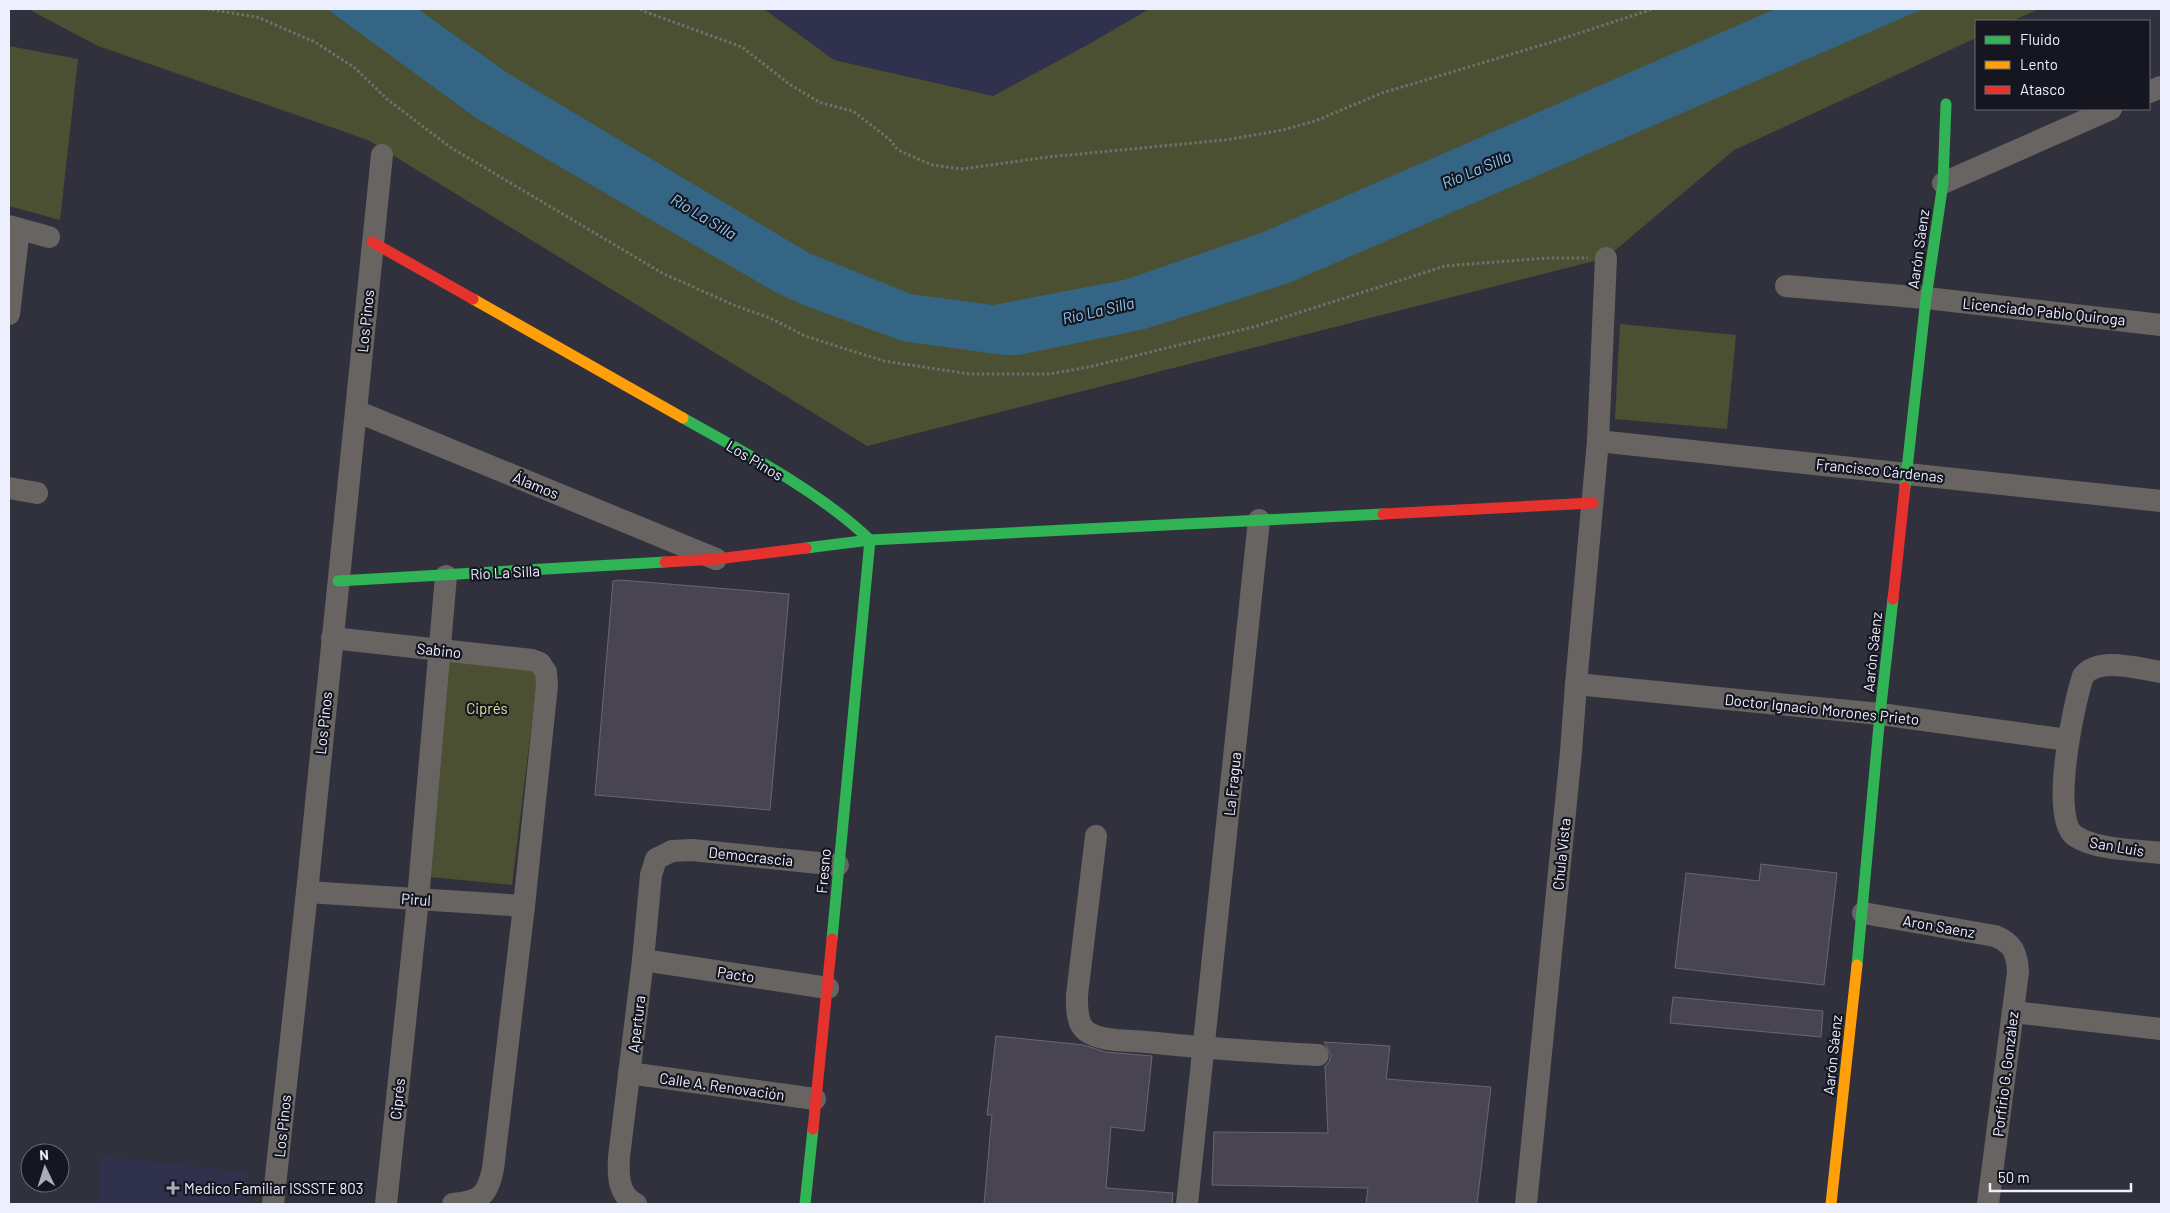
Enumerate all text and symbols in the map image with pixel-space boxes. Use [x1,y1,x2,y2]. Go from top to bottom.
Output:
legend [1975,20,2150,110]
text: Fluido [2020,30,2060,48]
text: Lento [2020,55,2058,73]
text: Atasco [2020,80,2065,98]
water label: Río La Silla [1439,146,1513,192]
water label: Río La Silla [668,189,740,243]
street label: Aarón Sáenz [1903,208,1933,290]
street label: Los Pinos [353,289,377,353]
water label: Río La Silla [1060,292,1136,328]
street label: Licenciado Pablo Quiroga [1962,293,2126,329]
street label: Los Pinos [723,436,787,484]
street label: Francisco Cárdenas [1815,454,1945,486]
street label: Álamos [510,468,562,502]
street label: Río La Silla [470,561,540,583]
street label: Aarón Sáenz [1859,611,1885,693]
street label: Sabino [416,639,462,661]
street label: Doctor Ignacio Morones Prieto [1724,690,1920,728]
street label: Los Pinos [311,691,335,755]
park label: Ciprés [466,699,508,717]
street label: La Fragua [1220,751,1244,817]
street label: Chula Vista [1548,817,1574,891]
street label: San Luis [2088,832,2146,860]
street label: Democrascia [708,843,794,869]
street label: Fresno [812,848,834,894]
street label: Pirul [401,889,431,909]
street label: Aron Saenz [1902,911,1977,941]
street label: Pacto [716,962,756,986]
street label: Apertura [624,994,648,1054]
street label: Porfirio G. González [1988,1010,2022,1138]
street label: Aarón Sáenz [1819,1014,1845,1096]
street label: Calle A. Renovación [658,1068,786,1104]
street label: Ciprés [386,1077,408,1121]
street label: Los Pinos [270,1094,294,1158]
north arrow [20,1143,70,1193]
text: N [39,1146,49,1163]
scale bar [1990,1160,2131,1192]
text: 50 m [1998,1168,2030,1186]
place label: Medico Familiar ISSSTE 803 [184,1179,363,1197]
marker: Medico Familiar ISSSTE 803 [166,1181,180,1195]

